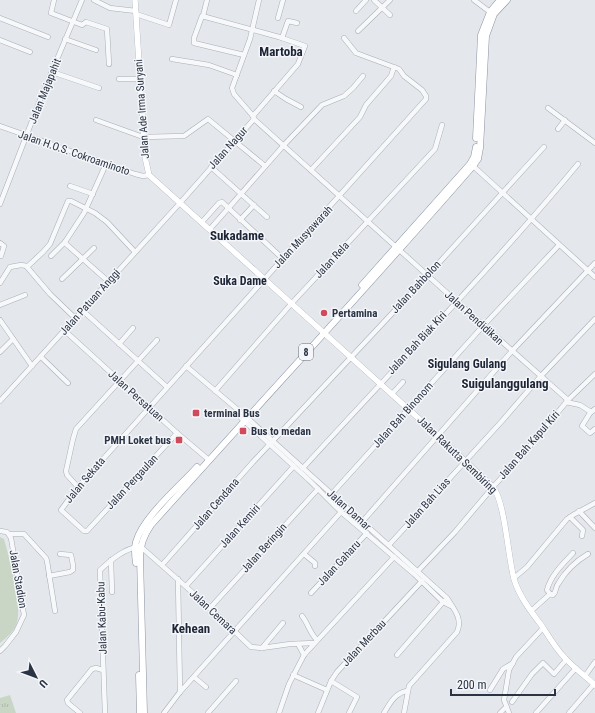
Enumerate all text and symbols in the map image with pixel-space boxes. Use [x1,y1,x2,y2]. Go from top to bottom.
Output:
district label: Martoba [259,44,303,59]
street label: Jalan Majapahit [26,56,64,126]
street label: Jalan Ade Irma Suryani [132,59,152,159]
street label: Jalan Nagur [206,124,251,172]
street label: Jalan H.O.S. Cokroaminoto [17,128,132,178]
street label: Jalan Musyawarah [271,203,335,271]
district label: Sukadame [210,228,264,243]
street label: Jalan Rela [312,239,352,281]
street label: Jalan Bahbolon [388,258,444,316]
street label: Jalan Patuan Anggi [57,266,123,338]
district label: Suka Dame [213,274,267,288]
street label: Jalan Pendidikan [442,288,506,348]
place label: Pertamina [332,307,377,320]
marker: Pertamina [319,308,329,318]
street label: Jalan Bah Biak Kiri [385,309,449,377]
road number: 8 [299,344,313,360]
district label: Sigulang Gulang [428,357,506,371]
street label: Jalan Persatuan [106,368,166,424]
district label: Suigulanggulang [461,376,549,391]
street label: Jalan Bah Binonom [370,379,436,451]
place label: terminal Bus [204,407,260,420]
marker: terminal Bus [191,408,201,418]
street label: Jalan Bah Kapul Kiri [496,408,562,482]
street label: Jalan Rakutta Sembiring [414,414,500,496]
place label: Bus to medan [251,425,311,438]
marker: Bus to medan [238,426,248,436]
place label: PMH Loket bus [104,434,171,447]
marker: PMH Loket bus [174,435,184,445]
street label: Jalan Pergaulan [103,452,161,512]
street label: Jalan Sekata [62,454,108,506]
street label: Jalan Cendana [190,475,242,533]
street label: Jalan Bah Lias [401,475,453,531]
street label: Jalan Damar [324,487,374,534]
street label: Jalan Kemiri [217,502,263,550]
street label: Jalan Beringin [238,521,290,575]
street label: Jalan Gaharu [315,538,363,588]
street label: Jalan Stadion [6,549,30,609]
street label: Jalan Kabu-Kabu [94,581,110,655]
street label: Jalan Cemara [187,587,239,637]
street label: Jalan Merbau [339,617,389,669]
district label: Kehean [172,621,210,636]
north arrow [16,657,56,697]
scale bar [451,671,555,697]
text: U [36,677,50,690]
text: 200 m [457,678,487,692]

